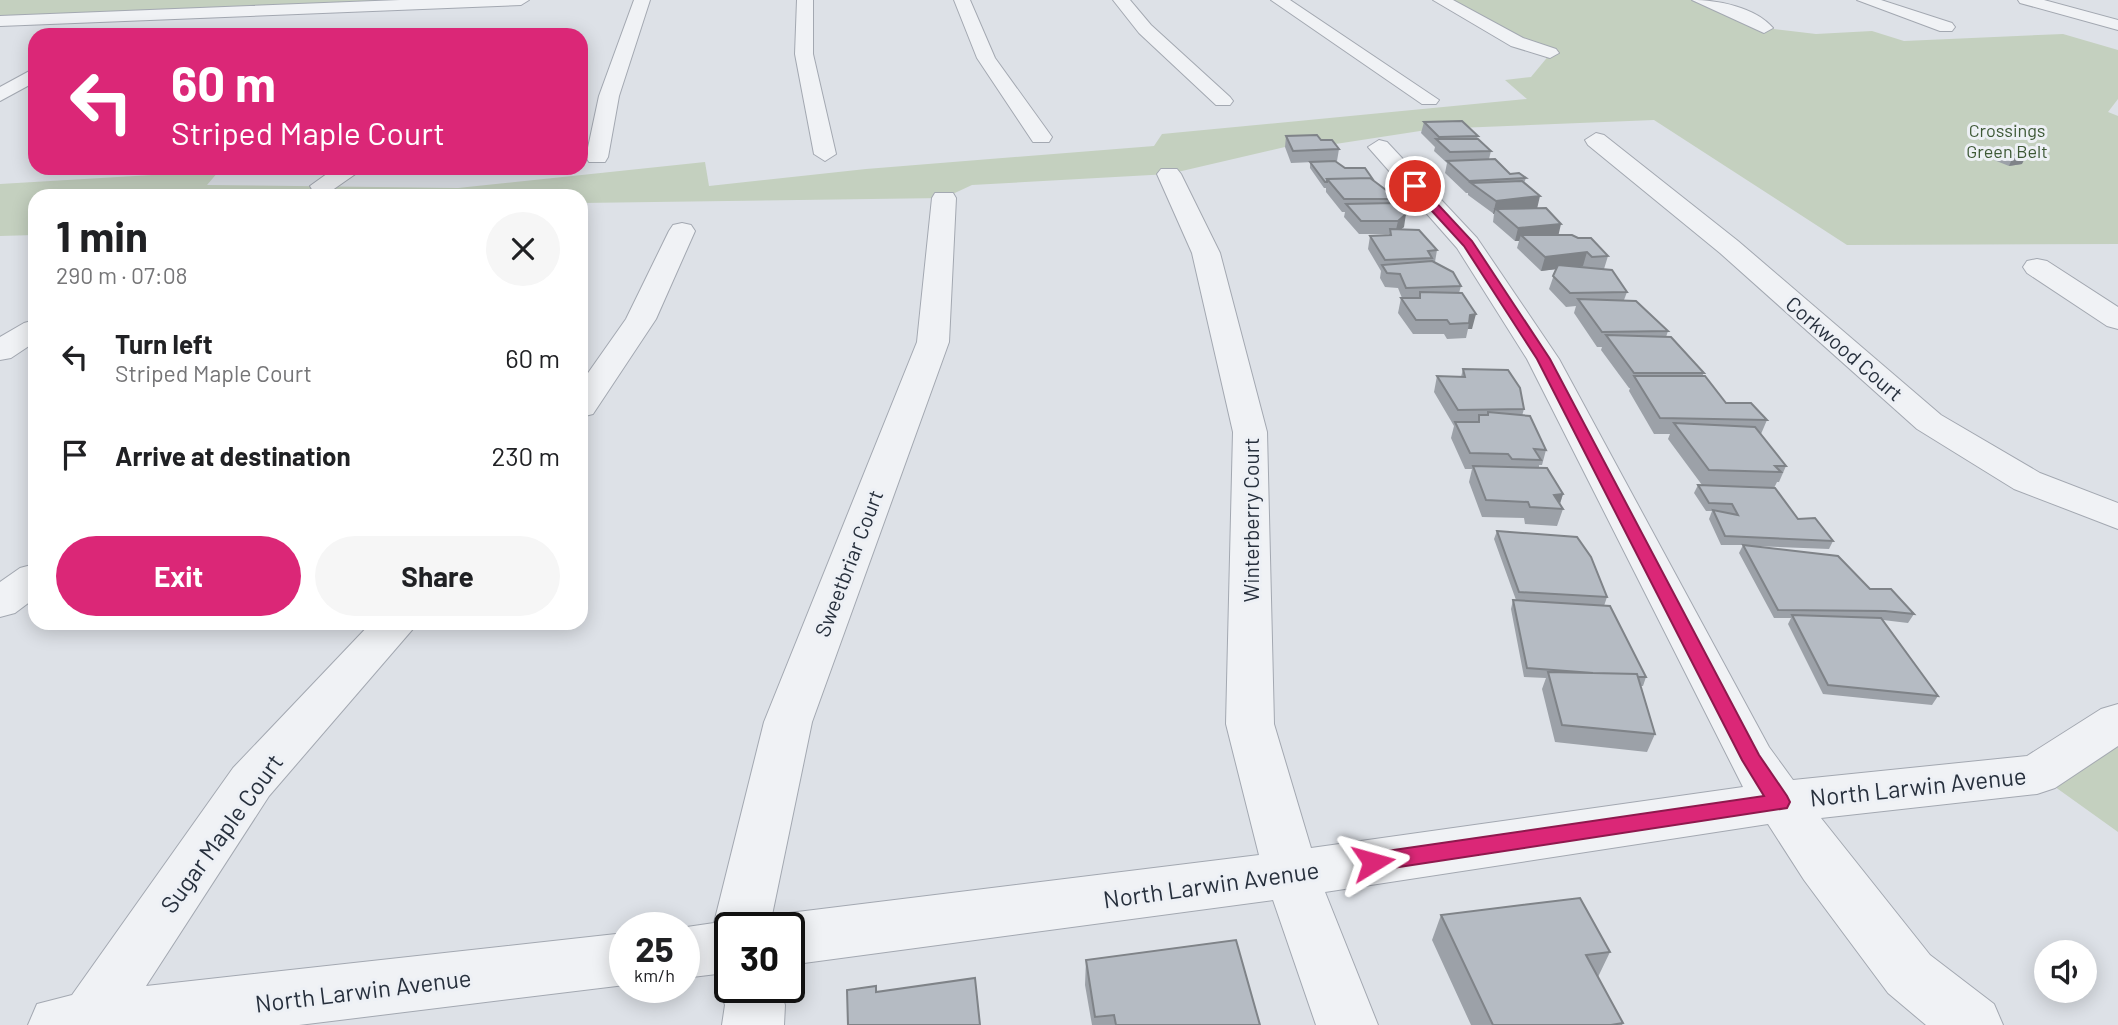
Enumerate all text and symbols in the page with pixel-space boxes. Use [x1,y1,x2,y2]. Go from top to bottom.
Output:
text: 60 m [171,53,276,112]
icon: left [56,56,147,147]
text: Striped Maple Court [171,113,445,151]
park label: Crossings Green Belt [1966,119,2048,162]
pin [1385,156,1445,216]
icon: arrive [1396,167,1434,205]
text: 1 min [56,210,148,260]
button: close [486,212,560,286]
text: 290 m · 07:08 [56,261,188,289]
street label: Corkwood Court [1781,290,1909,406]
text: Turn left [115,328,213,359]
icon: left [56,338,94,376]
text: 60 m [505,342,560,373]
text: Striped Maple Court [115,359,312,387]
icon: arrive [56,436,94,474]
street label: Winterberry Court [1238,438,1263,602]
text: Arrive at destination [115,440,351,471]
text: 230 m [491,440,560,471]
street label: Sweetbriar Court [809,486,887,640]
button: Exit [56,536,301,616]
button: Share [315,536,560,616]
street label: Sugar Maple Court [154,748,288,918]
street label: North Larwin Avenue [1808,760,2028,812]
position arrow [1336,825,1410,899]
street label: North Larwin Avenue [1101,854,1321,914]
speed limit sign: 30 [714,912,805,1003]
text: 25 [635,927,674,969]
map controls [2034,940,2097,1003]
button: sound [2034,940,2097,1003]
street label: North Larwin Avenue [253,962,473,1018]
text: km/h [634,964,675,986]

